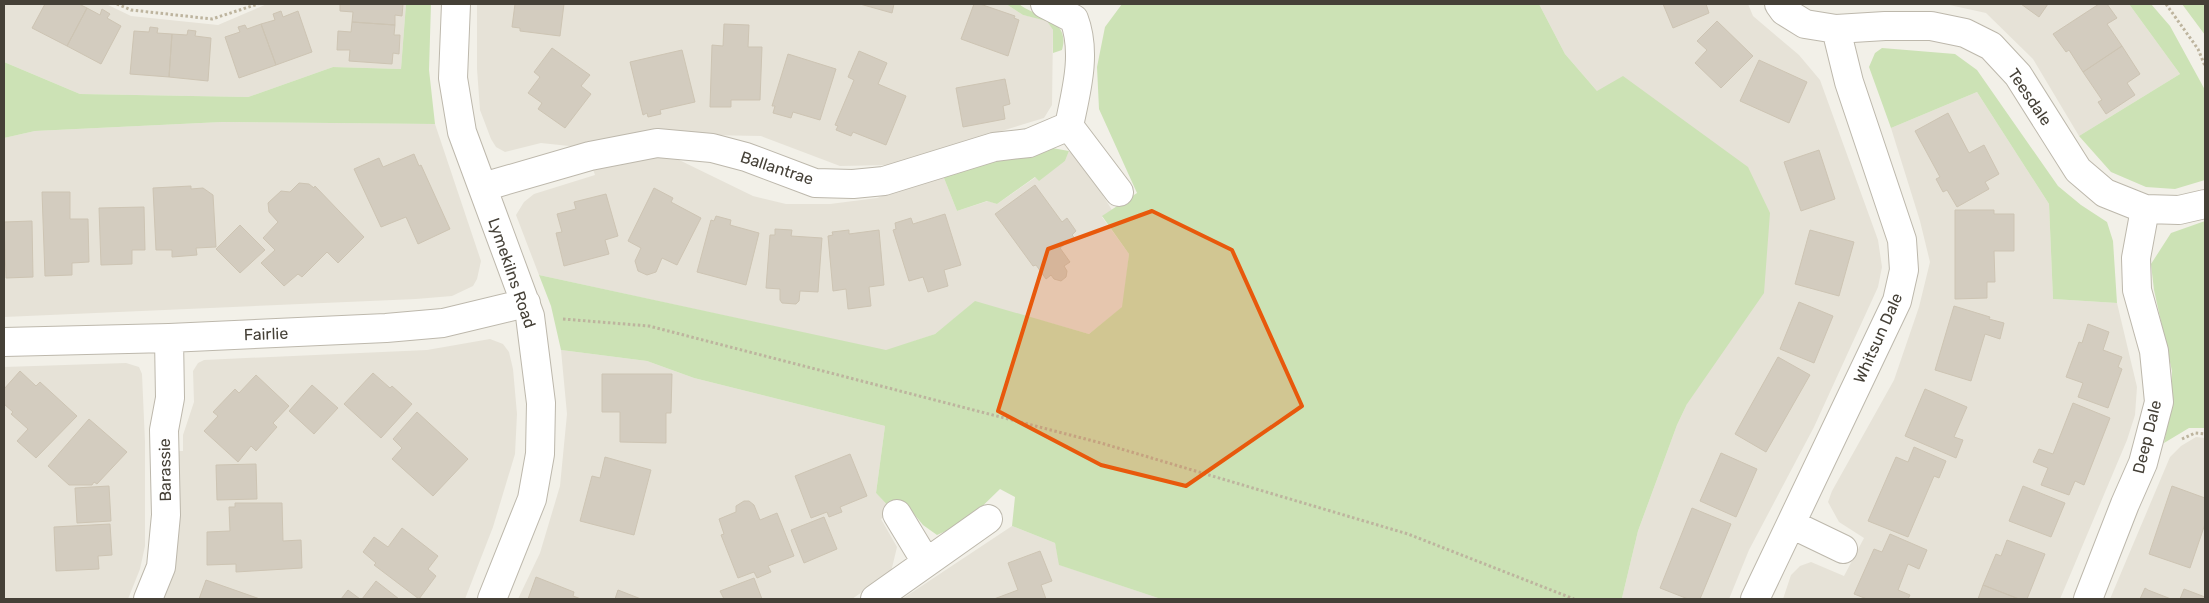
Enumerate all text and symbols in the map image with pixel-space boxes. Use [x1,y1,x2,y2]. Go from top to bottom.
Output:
street label: Teesdale [2004,65,2056,129]
street label: Ballantrae [738,147,816,189]
street label: Lymekilns Road [484,215,540,331]
street label: Whitsun Dale [1850,290,1906,386]
street label: Fairlie [243,324,289,344]
street label: Deep Dale [2129,398,2165,476]
street label: Barassie [155,438,175,502]

